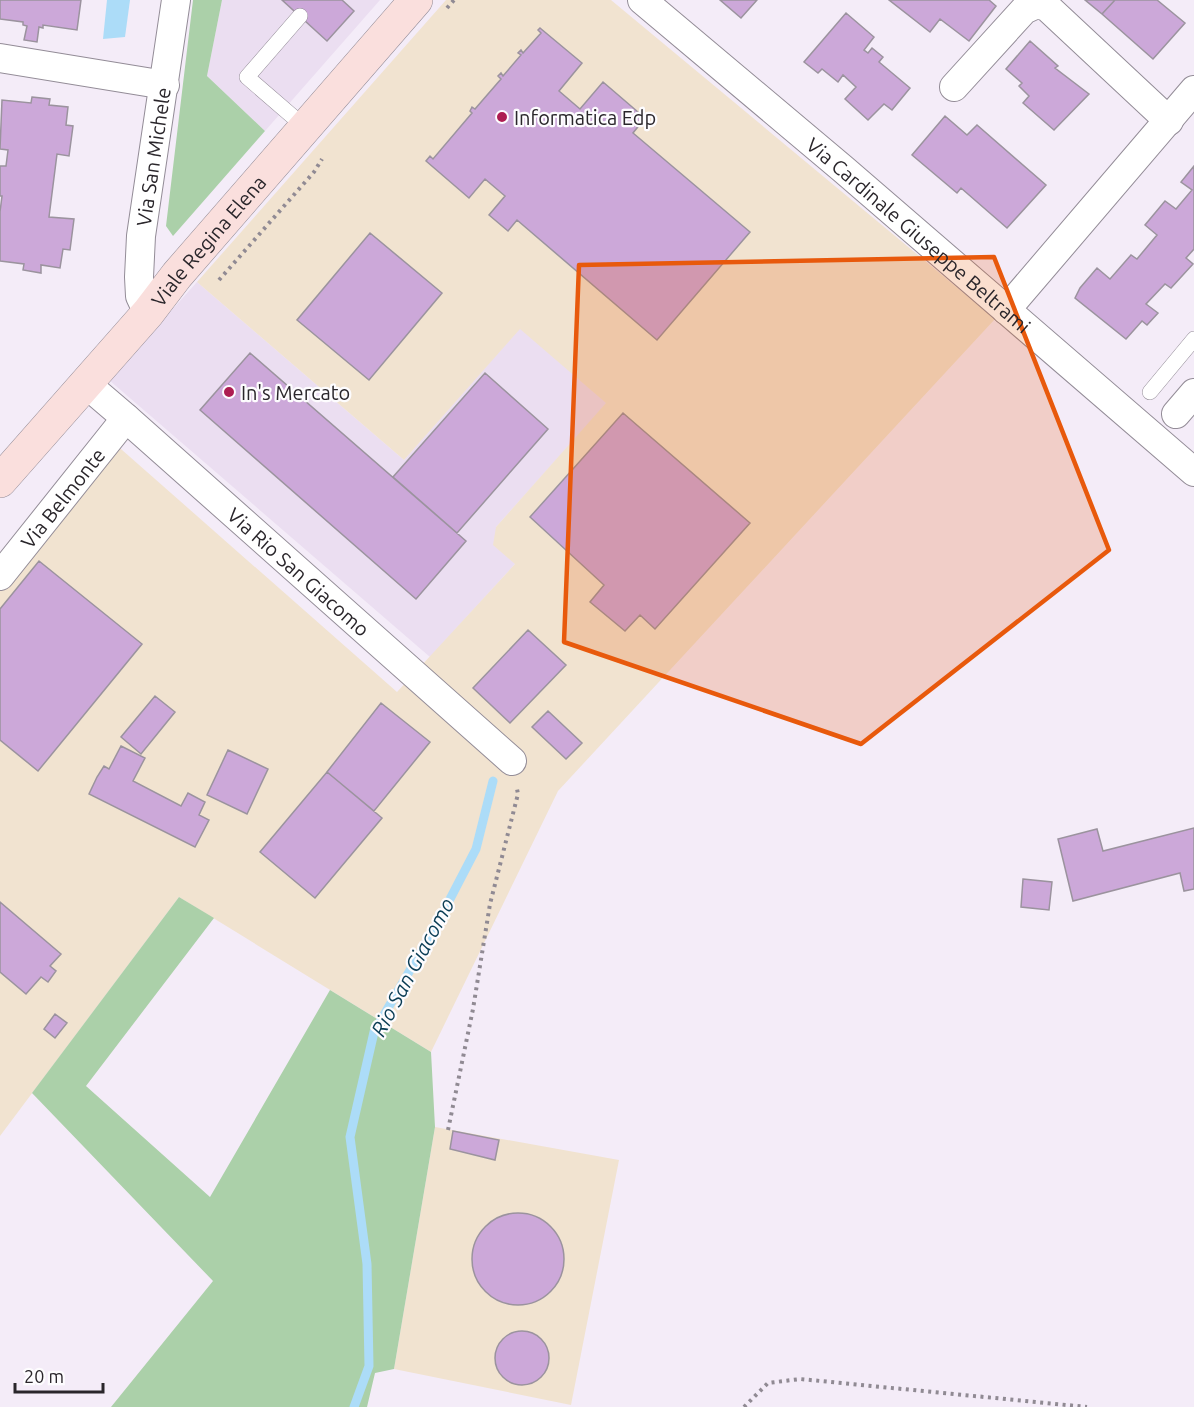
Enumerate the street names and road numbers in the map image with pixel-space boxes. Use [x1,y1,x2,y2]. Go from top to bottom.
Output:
street label: Via San Michele [131,86,174,228]
street label: Via Cardinale Giuseppe Beltrami [802,132,1035,337]
street label: Viale Regina Elena [146,170,270,311]
street label: Via Belmonte [16,443,109,552]
street label: Via Rio San Giacomo [223,502,374,641]

